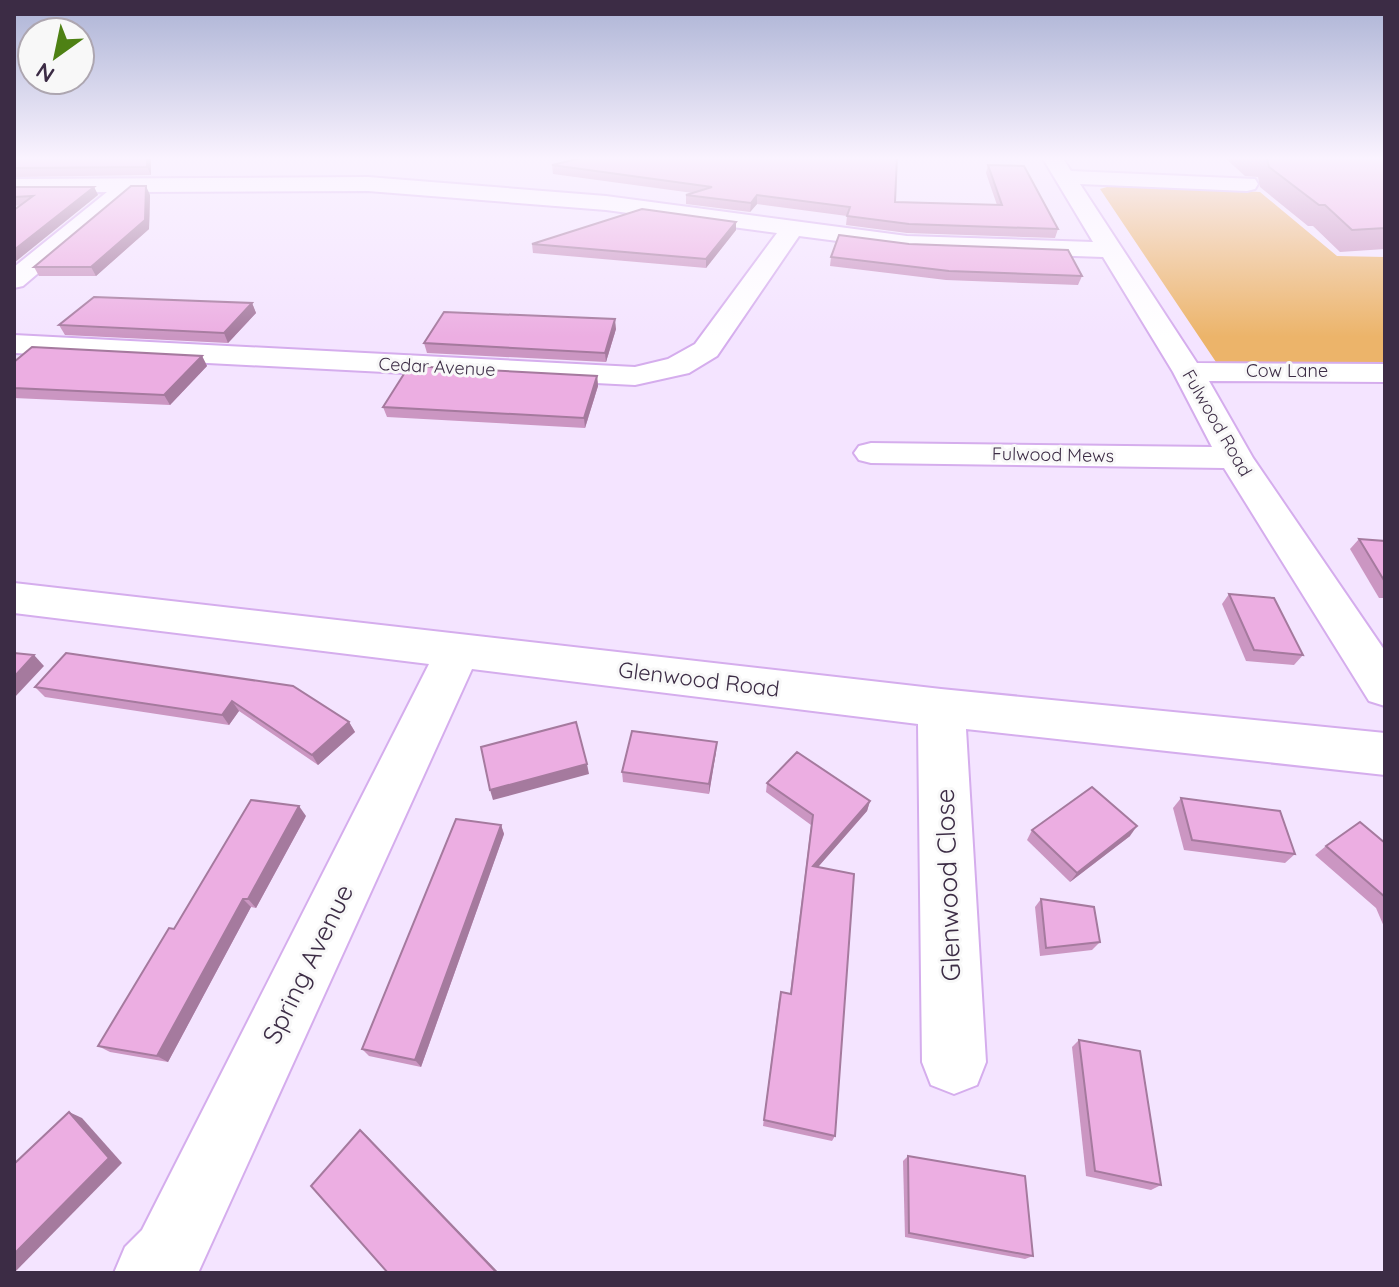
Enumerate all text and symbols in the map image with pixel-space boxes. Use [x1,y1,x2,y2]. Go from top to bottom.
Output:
north arrow [16,16,96,96]
text: N [31,57,60,89]
street label: Cedar Avenue [378,352,496,381]
street label: Cow Lane [1246,359,1328,382]
street label: Fulwood Road [1178,365,1257,480]
street label: Fulwood Mews [992,442,1114,467]
street label: Glenwood Road [617,655,781,703]
street label: Glenwood Close [928,788,967,982]
street label: Spring Avenue [255,879,360,1049]

